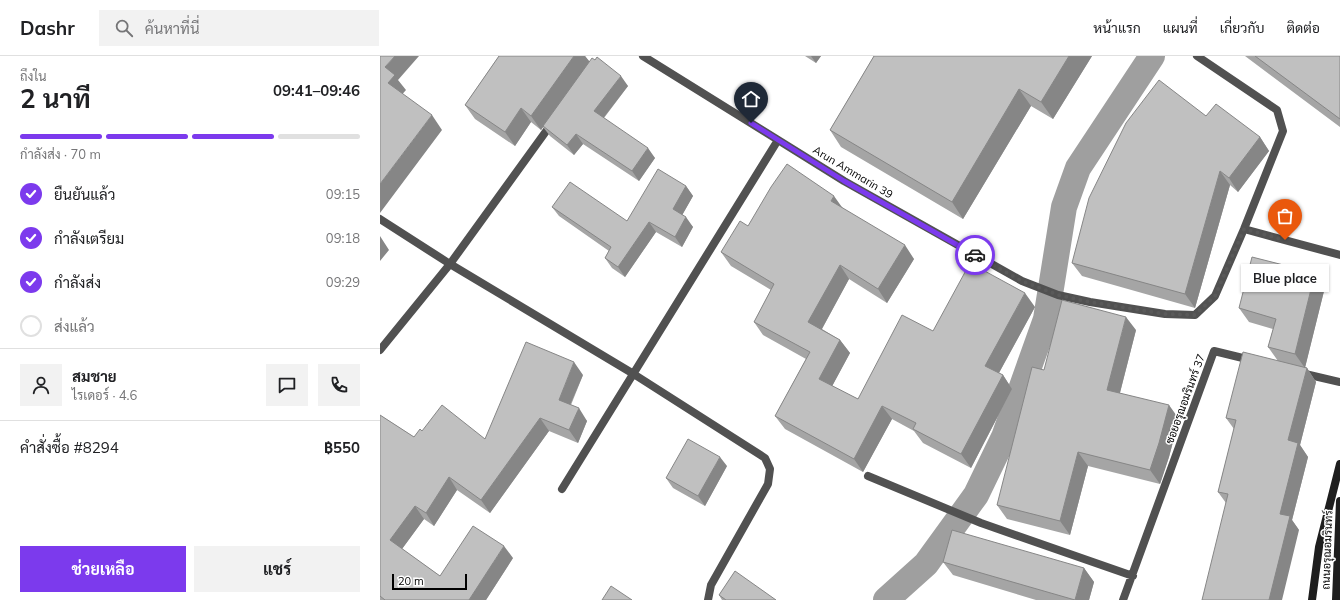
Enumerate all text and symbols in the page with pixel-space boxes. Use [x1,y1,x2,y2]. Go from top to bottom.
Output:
search box [99,10,379,46]
text: Dashr [20,16,75,40]
icon: search [113,17,135,39]
text: ค้นหาที่นี่ [145,19,200,38]
text: หน้าแรก [1093,19,1141,37]
text: แผนที่ [1163,19,1198,37]
text: เกี่ยวกับ [1220,19,1264,37]
text: ติดต่อ [1286,19,1320,37]
text: ถึงใน [20,68,47,84]
text: 09:41–09:46 [273,81,360,100]
text: 2 นาที [20,82,91,115]
pin [734,82,768,123]
icon: home [740,88,762,110]
street label: Arun Ammarin 39 [810,143,896,201]
text: กำลังส่ง · 70 m [20,146,101,162]
icon: check [20,183,42,205]
text: ยืนยันแล้ว [54,185,115,204]
text: 09:15 [326,186,360,202]
pin [1268,199,1302,240]
icon: bag [1274,205,1296,227]
icon: check [20,227,42,249]
text: กำลังเตรียม [54,229,124,248]
text: 09:18 [326,230,360,246]
courier [955,235,995,275]
icon: car [964,244,986,266]
callout: Blue place [1241,264,1329,292]
text: Blue place [1253,270,1317,286]
icon: check [20,271,42,293]
text: กำลังส่ง [54,273,101,292]
text: 09:29 [326,274,360,290]
text: ส่งแล้ว [54,317,95,336]
street label: ซอยอรุณอมรินทร์ 37 [1161,352,1210,447]
button: person [20,364,62,406]
button: chat [266,364,308,406]
button: phone [318,364,360,406]
text: สมชาย [72,367,117,386]
text: ไรเดอร์ · 4.6 [72,387,137,403]
text: คำสั่งซื้อ #8294 [20,438,119,457]
text: ฿550 [324,438,360,457]
street label: ถนนอรุณอมรินทร์ [1318,510,1337,590]
button: ช่วยเหลือ [20,546,186,592]
button: แชร์ [194,546,360,592]
scale bar [392,572,467,591]
text: 20 m [398,574,424,588]

